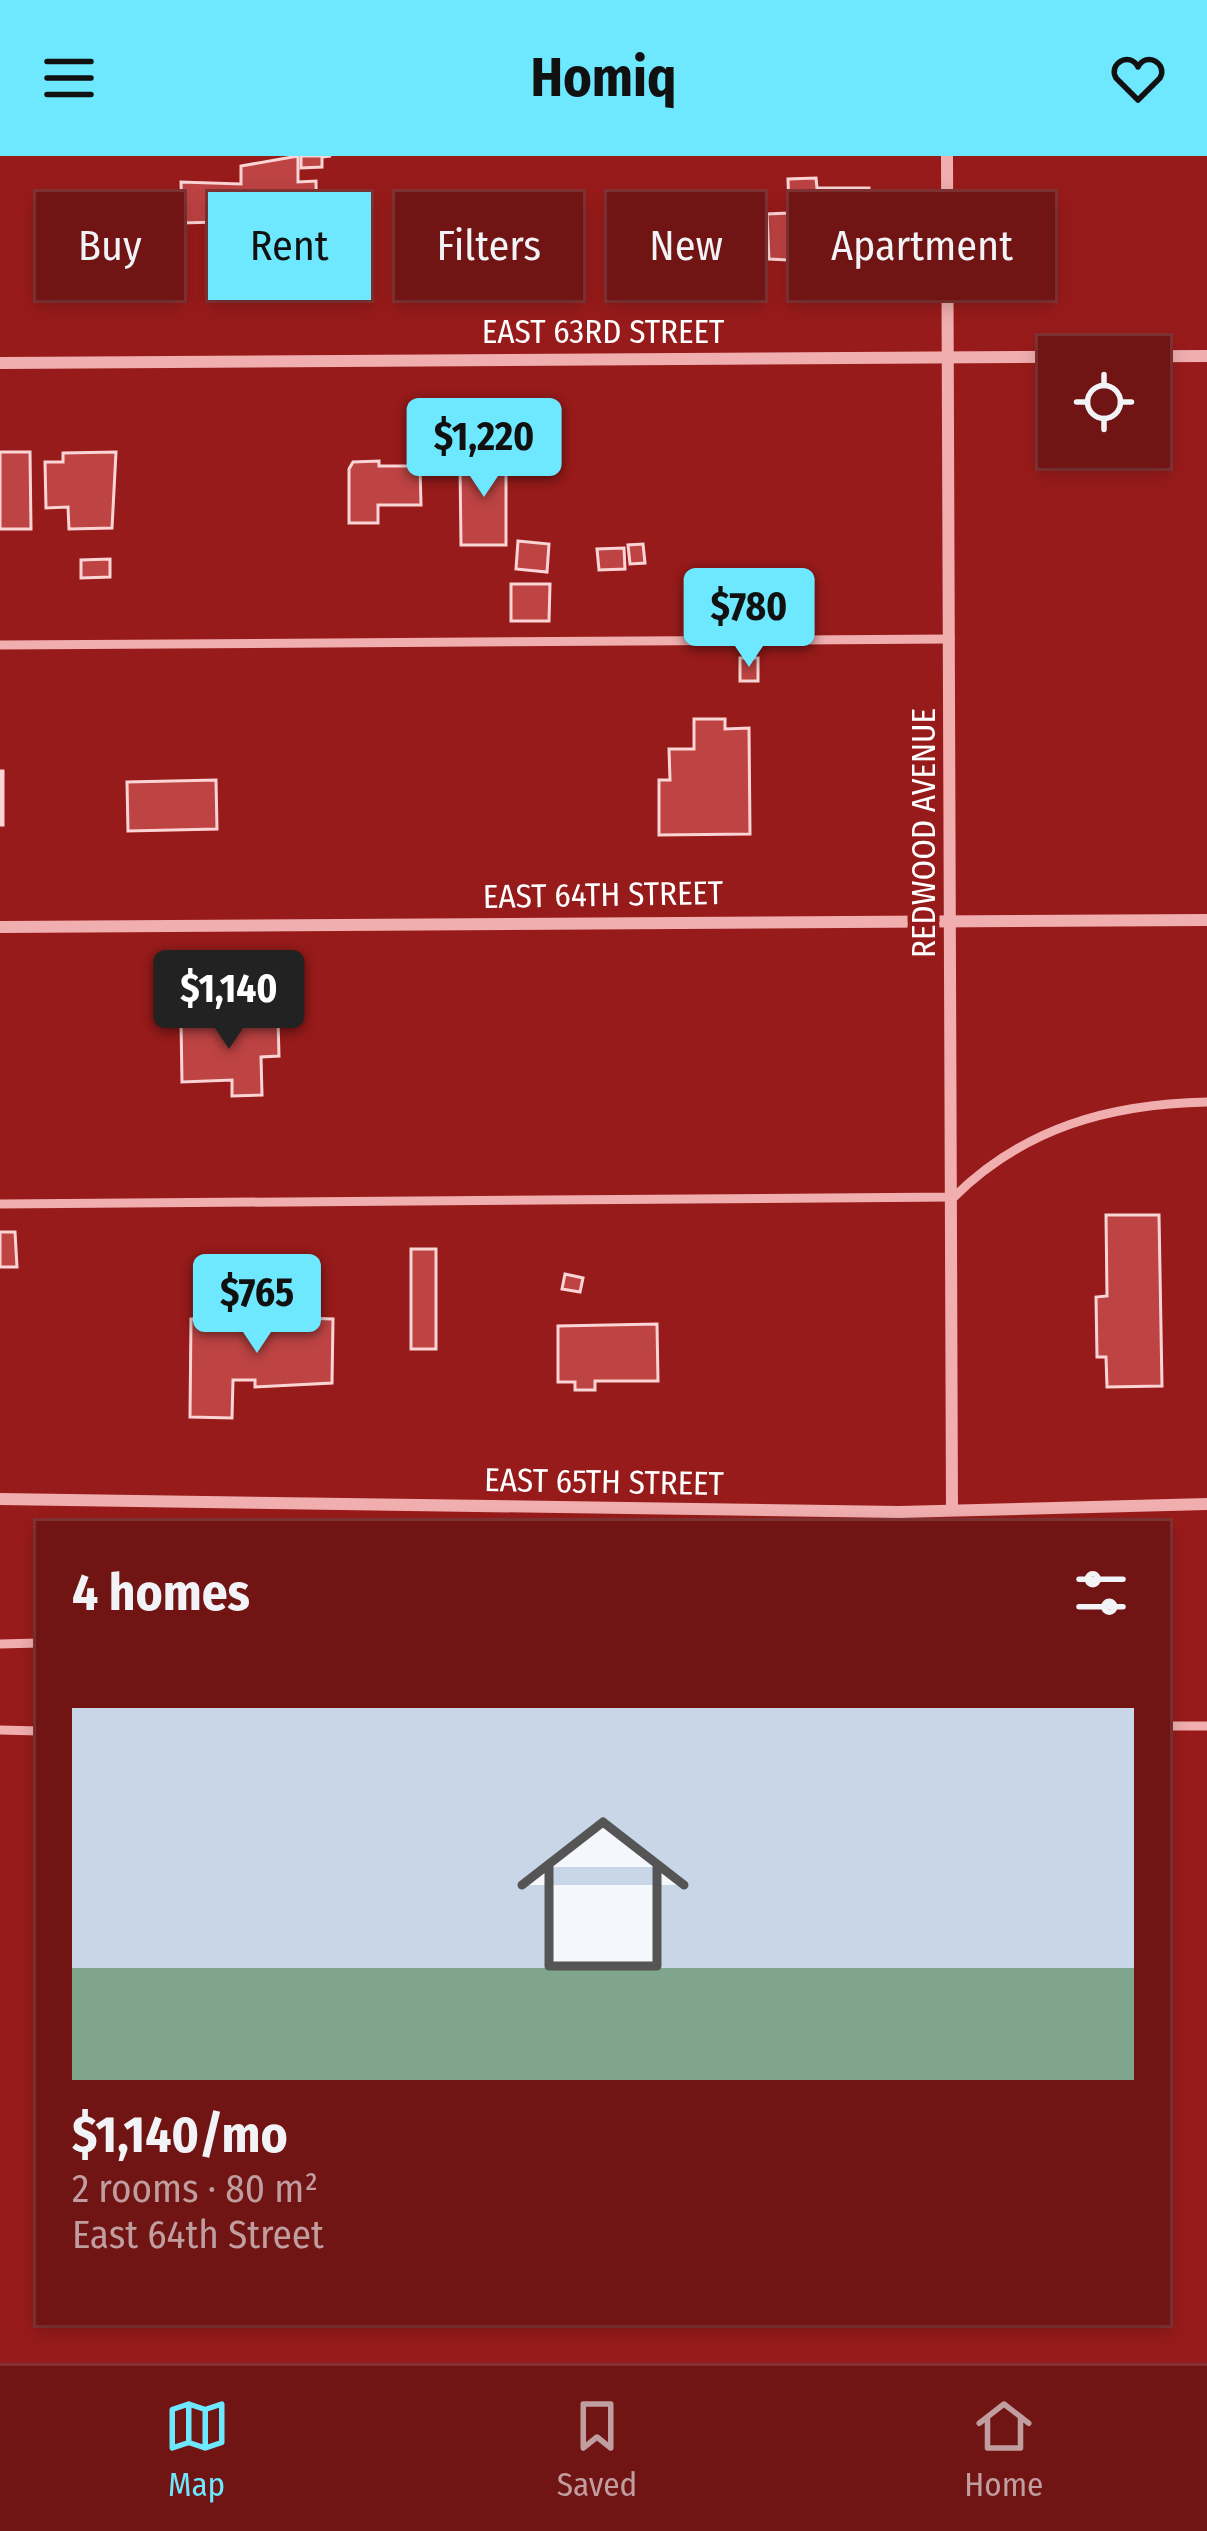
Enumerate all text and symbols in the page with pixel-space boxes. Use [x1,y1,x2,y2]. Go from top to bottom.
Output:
icon: menu [36,45,102,111]
icon: heart [1105,45,1171,111]
text: Homiq [531,46,676,110]
chip: Buy [36,192,184,300]
chip: Rent [208,192,371,300]
chip: Filters [395,192,583,300]
chip: New [607,192,765,300]
chip: Apartment [789,192,1055,300]
street label: EAST 63RD STREET [482,312,725,352]
map controls [1038,336,1170,468]
button: locate [1038,336,1170,468]
pin: $1,220 [386,398,582,500]
text: $1,220 [434,414,534,460]
pin: $780 [678,568,820,670]
text: $780 [711,584,787,630]
street label: REDWOOD AVENUE [904,708,944,958]
street label: EAST 64TH STREET [482,873,724,917]
pin: $1,140 [131,950,327,1052]
text: $1,140 [180,966,278,1012]
pin: $765 [186,1254,328,1356]
text: $765 [220,1270,294,1316]
street label: EAST 65TH STREET [484,1460,725,1504]
icon: filters [1068,1560,1134,1626]
text: 4 homes [72,1562,250,1624]
icon: home [495,1786,711,2002]
text: $1,140/mo [72,2104,288,2166]
text: 2 rooms · 80 m² [72,2166,318,2212]
text: East 64th Street [72,2212,324,2258]
tab: Map [164,2393,230,2505]
tab: Saved [557,2393,637,2505]
tab: Home [964,2393,1043,2505]

